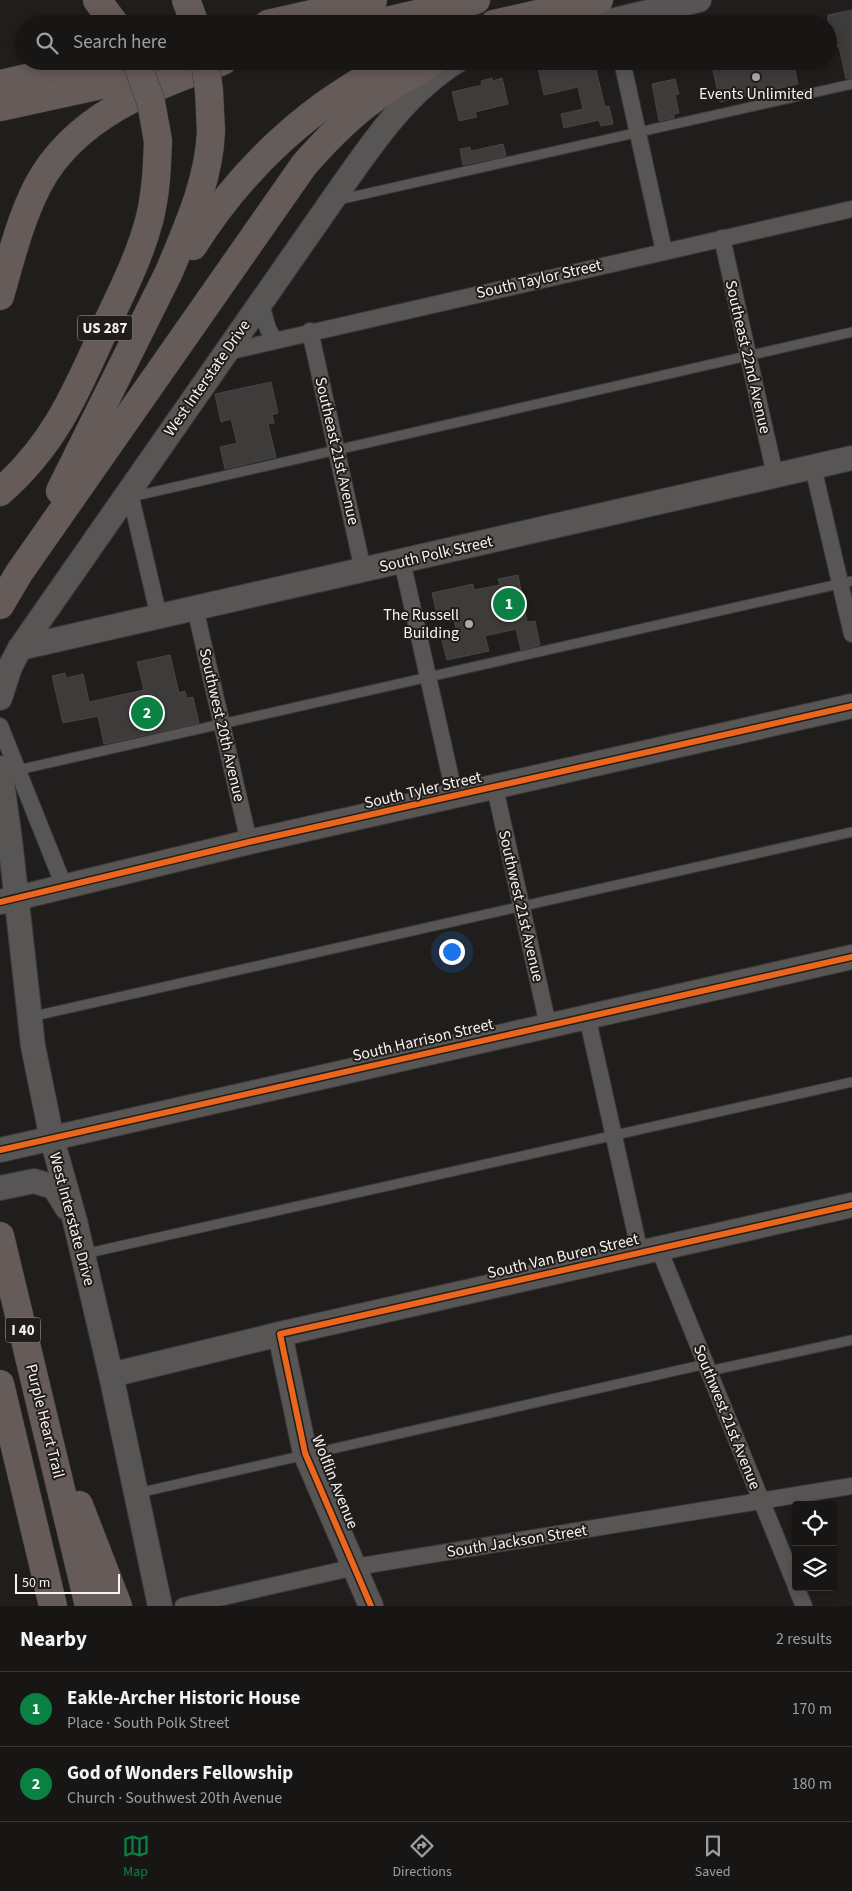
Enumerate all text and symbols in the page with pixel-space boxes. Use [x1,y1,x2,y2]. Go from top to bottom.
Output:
search box [15,15,837,70]
icon: search [33,29,61,57]
text: Search here [73,29,167,56]
marker: Events Unlimited [750,71,762,83]
place label: Events Unlimited [699,83,813,105]
street label: South Taylor Street [474,254,604,304]
street label: Southeast 22nd Avenue [720,278,776,436]
street label: West Interstate Drive [159,315,255,441]
road number: US 287 [78,316,132,340]
street label: Southeast 21st Avenue [309,375,365,527]
street label: South Polk Street [377,530,495,578]
pin: 1 [493,585,525,623]
place label: The Russell Building [383,604,459,644]
marker: The Russell Building [463,618,475,630]
street label: Southwest 20th Avenue [194,646,250,804]
pin: 2 [131,694,163,732]
street label: South Tyler Street [362,766,484,814]
street label: Southwest 21st Avenue [493,828,549,984]
your location [439,939,465,965]
street label: South Harrison Street [350,1013,496,1067]
street label: West Interstate Drive [44,1150,100,1288]
street label: South Van Buren Street [485,1228,641,1284]
road number: I 40 [5,1318,40,1342]
street label: Southwest 21st Avenue [688,1341,766,1493]
street label: Purple Heart Trail [20,1362,70,1480]
street label: Wolflin Avenue [306,1432,364,1532]
map controls [792,1501,837,1591]
button: locate [792,1501,837,1546]
street label: South Jackson Street [445,1519,589,1563]
button: layers [792,1546,837,1591]
scale bar [15,1571,120,1594]
text: 50 m [22,1573,50,1593]
text: Nearby [20,1624,87,1654]
text: 2 results [776,1628,832,1650]
text: Eakle-Archer Historic House [67,1685,300,1712]
text: 1 [32,1698,40,1720]
text: 170 m [792,1698,832,1720]
text: Place · South Polk Street [67,1712,229,1734]
text: God of Wonders Fellowship [67,1760,293,1787]
text: 2 [32,1773,40,1795]
text: 180 m [792,1773,832,1795]
text: Church · Southwest 20th Avenue [67,1787,282,1809]
tab: Map [122,1832,150,1882]
tab: Directions [393,1832,452,1882]
tab: Saved [695,1832,730,1882]

